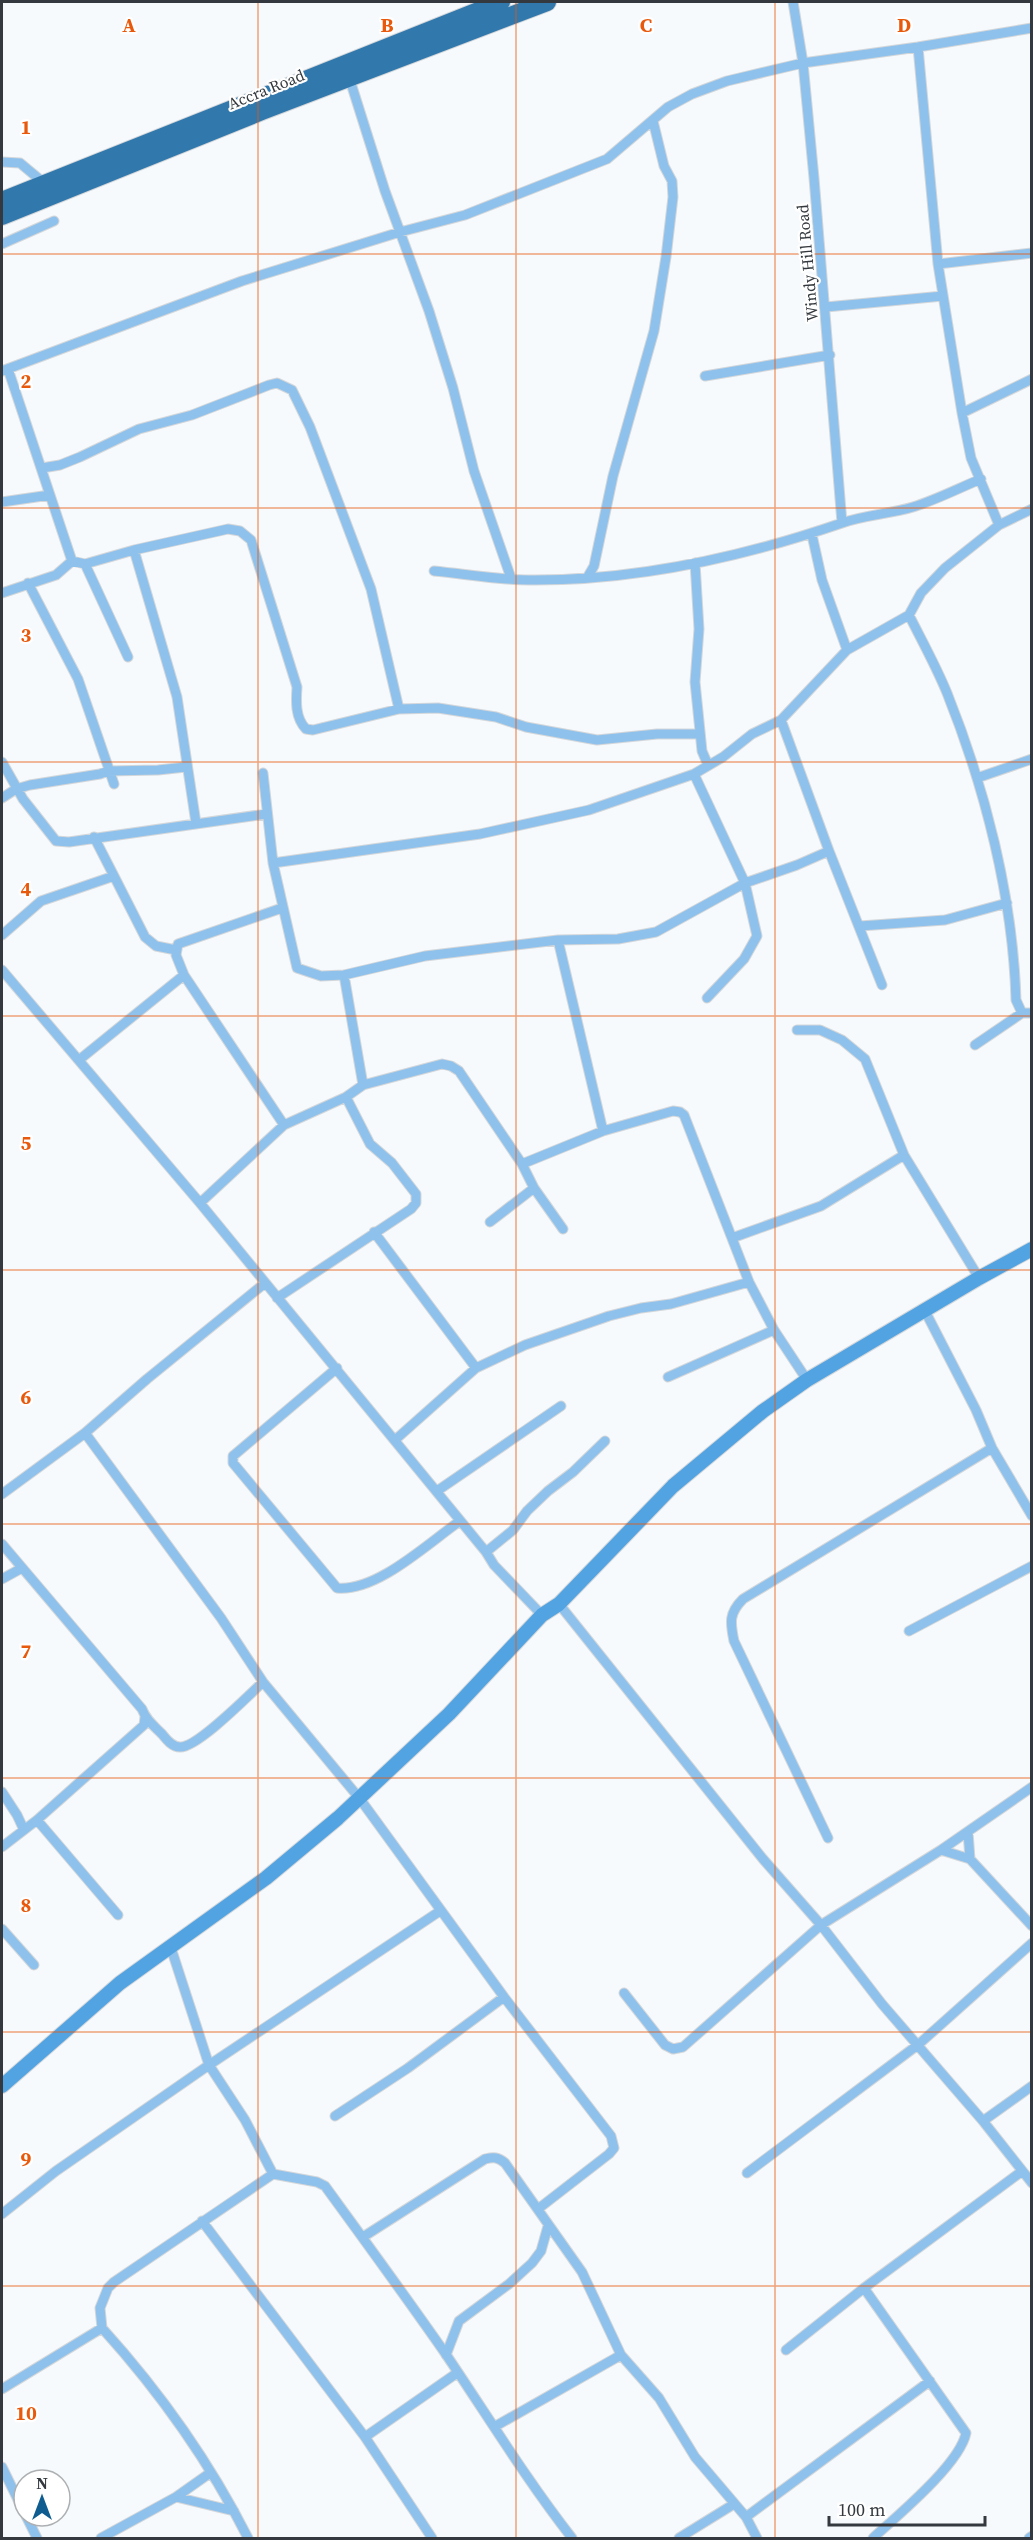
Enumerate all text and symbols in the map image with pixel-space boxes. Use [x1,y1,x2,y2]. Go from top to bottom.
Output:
text: A [122,11,136,39]
text: B [380,11,394,39]
text: C [640,11,652,39]
text: D [897,11,911,39]
street label: Accra Road [224,64,308,114]
text: 1 [21,113,31,141]
street label: Windy Hill Road [791,204,823,322]
text: 2 [21,367,32,395]
text: 3 [21,621,32,649]
text: 4 [21,875,32,903]
text: 5 [21,1129,32,1157]
text: 6 [21,1383,32,1411]
text: 7 [21,1637,32,1665]
text: 8 [21,1891,31,1919]
text: 9 [21,2145,32,2173]
text: 10 [15,2399,37,2427]
north arrow [12,2468,72,2528]
text: N [36,2472,48,2494]
scale bar [829,2489,985,2527]
text: 100 m [838,2497,885,2522]

